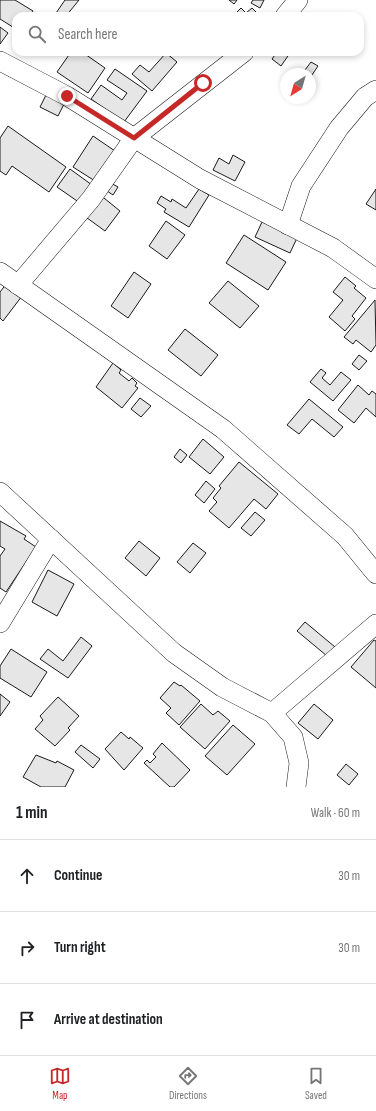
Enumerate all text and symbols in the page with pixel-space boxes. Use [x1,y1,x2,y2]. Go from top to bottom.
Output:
search box [12,12,364,56]
icon: search [26,23,48,45]
text: Search here [58,25,118,44]
north arrow [280,68,316,104]
route start [194,74,212,92]
route end [58,87,76,105]
text: 1 min [16,803,48,823]
text: Walk · 60 m [311,805,360,821]
icon: ahead [16,865,38,887]
text: Continue [54,866,103,885]
text: 30 m [338,868,360,884]
icon: right [16,937,38,959]
text: Turn right [54,938,106,957]
text: 30 m [338,940,360,956]
icon: arrive [16,1009,38,1031]
text: Arrive at destination [54,1010,163,1029]
tab: Map [49,1065,71,1102]
tab: Directions [169,1065,207,1102]
tab: Saved [305,1065,327,1102]

